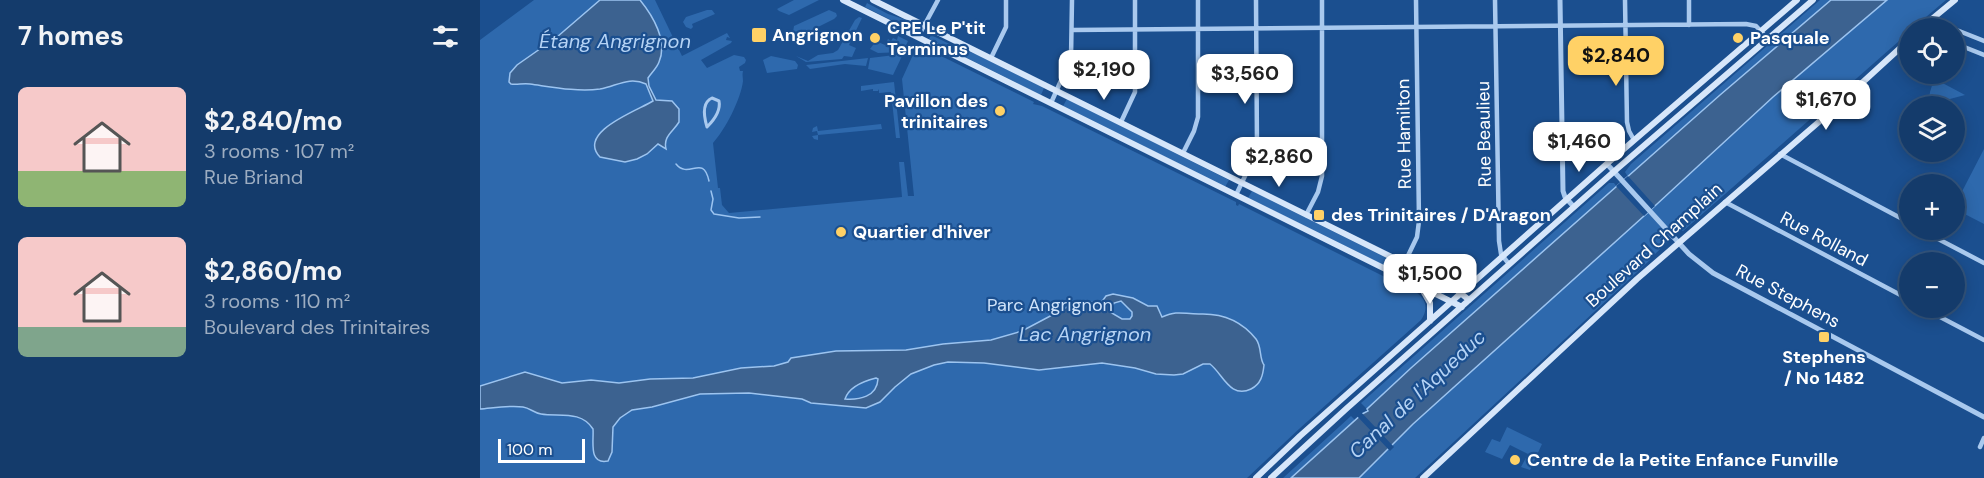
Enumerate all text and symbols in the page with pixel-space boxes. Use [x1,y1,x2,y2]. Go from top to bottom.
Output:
place label: CPE Le P'tit Terminus [887,16,986,61]
map controls [1899,18,1965,318]
button: locate [1899,18,1965,84]
text: 7 homes [18,19,124,53]
icon: filters [429,20,462,53]
place label: Angrignon [772,23,863,47]
marker: Angrignon [750,26,768,44]
place label: Pasquale [1750,26,1830,50]
water label: Étang Angrignon [539,28,691,54]
marker: CPE Le P'tit Terminus [868,31,882,45]
marker: Pasquale [1731,31,1745,45]
pin: $2,840 [1567,36,1665,87]
text: $2,840 [1582,42,1650,68]
pin: $2,190 [1055,50,1153,101]
pin: $3,560 [1196,54,1294,105]
text: $2,190 [1073,56,1135,82]
text: $3,560 [1211,60,1279,86]
street label: Rue Hamilton [1391,79,1417,189]
pin: $1,670 [1777,80,1875,131]
street label: Rue Beaulieu [1471,81,1497,187]
text: $1,670 [1795,86,1857,112]
place label: Pavillon des trinitaires [884,89,988,134]
button: layers [1899,96,1965,162]
text: $2,840/mo [204,104,343,138]
marker: Pavillon des trinitaires [993,104,1007,118]
icon: home [66,111,138,183]
pin: $1,460 [1530,122,1628,173]
text: $1,460 [1547,128,1611,154]
pin: $2,860 [1230,137,1328,188]
text: 3 rooms · 107 m² [204,138,354,164]
text: $2,860 [1245,143,1313,169]
text: Rue Briand [204,164,303,190]
button: + [1899,174,1965,240]
street label: Boulevard Champlain [1581,177,1727,313]
place label: des Trinitaires / D'Aragon [1331,203,1551,227]
street label: Rue Rolland [1776,206,1872,272]
marker: des Trinitaires / D'Aragon [1312,208,1326,222]
place label: Quartier d'hiver [853,220,991,244]
marker: Quartier d'hiver [834,225,848,239]
button: − [1899,252,1965,318]
text: $2,860/mo [204,254,342,288]
pin: $1,500 [1381,254,1479,305]
street label: Rue Stephens [1732,258,1844,334]
text: $1,500 [1398,260,1462,286]
icon: home [66,261,138,333]
text: 3 rooms · 110 m² [204,288,350,314]
park label: Parc Angrignon [987,293,1113,317]
text: Boulevard des Trinitaires [204,314,430,340]
water label: Lac Angrignon [1019,321,1151,347]
water label: Canal de l'Aqueduc [1343,324,1491,464]
marker: Stephens / No 1482 [1817,330,1831,344]
place label: Stephens / No 1482 [1782,345,1866,390]
scale bar [498,436,585,464]
text: 100 m [507,439,552,460]
place label: Centre de la Petite Enfance Funville [1527,448,1839,472]
marker: Centre de la Petite Enfance Funville [1508,453,1522,467]

